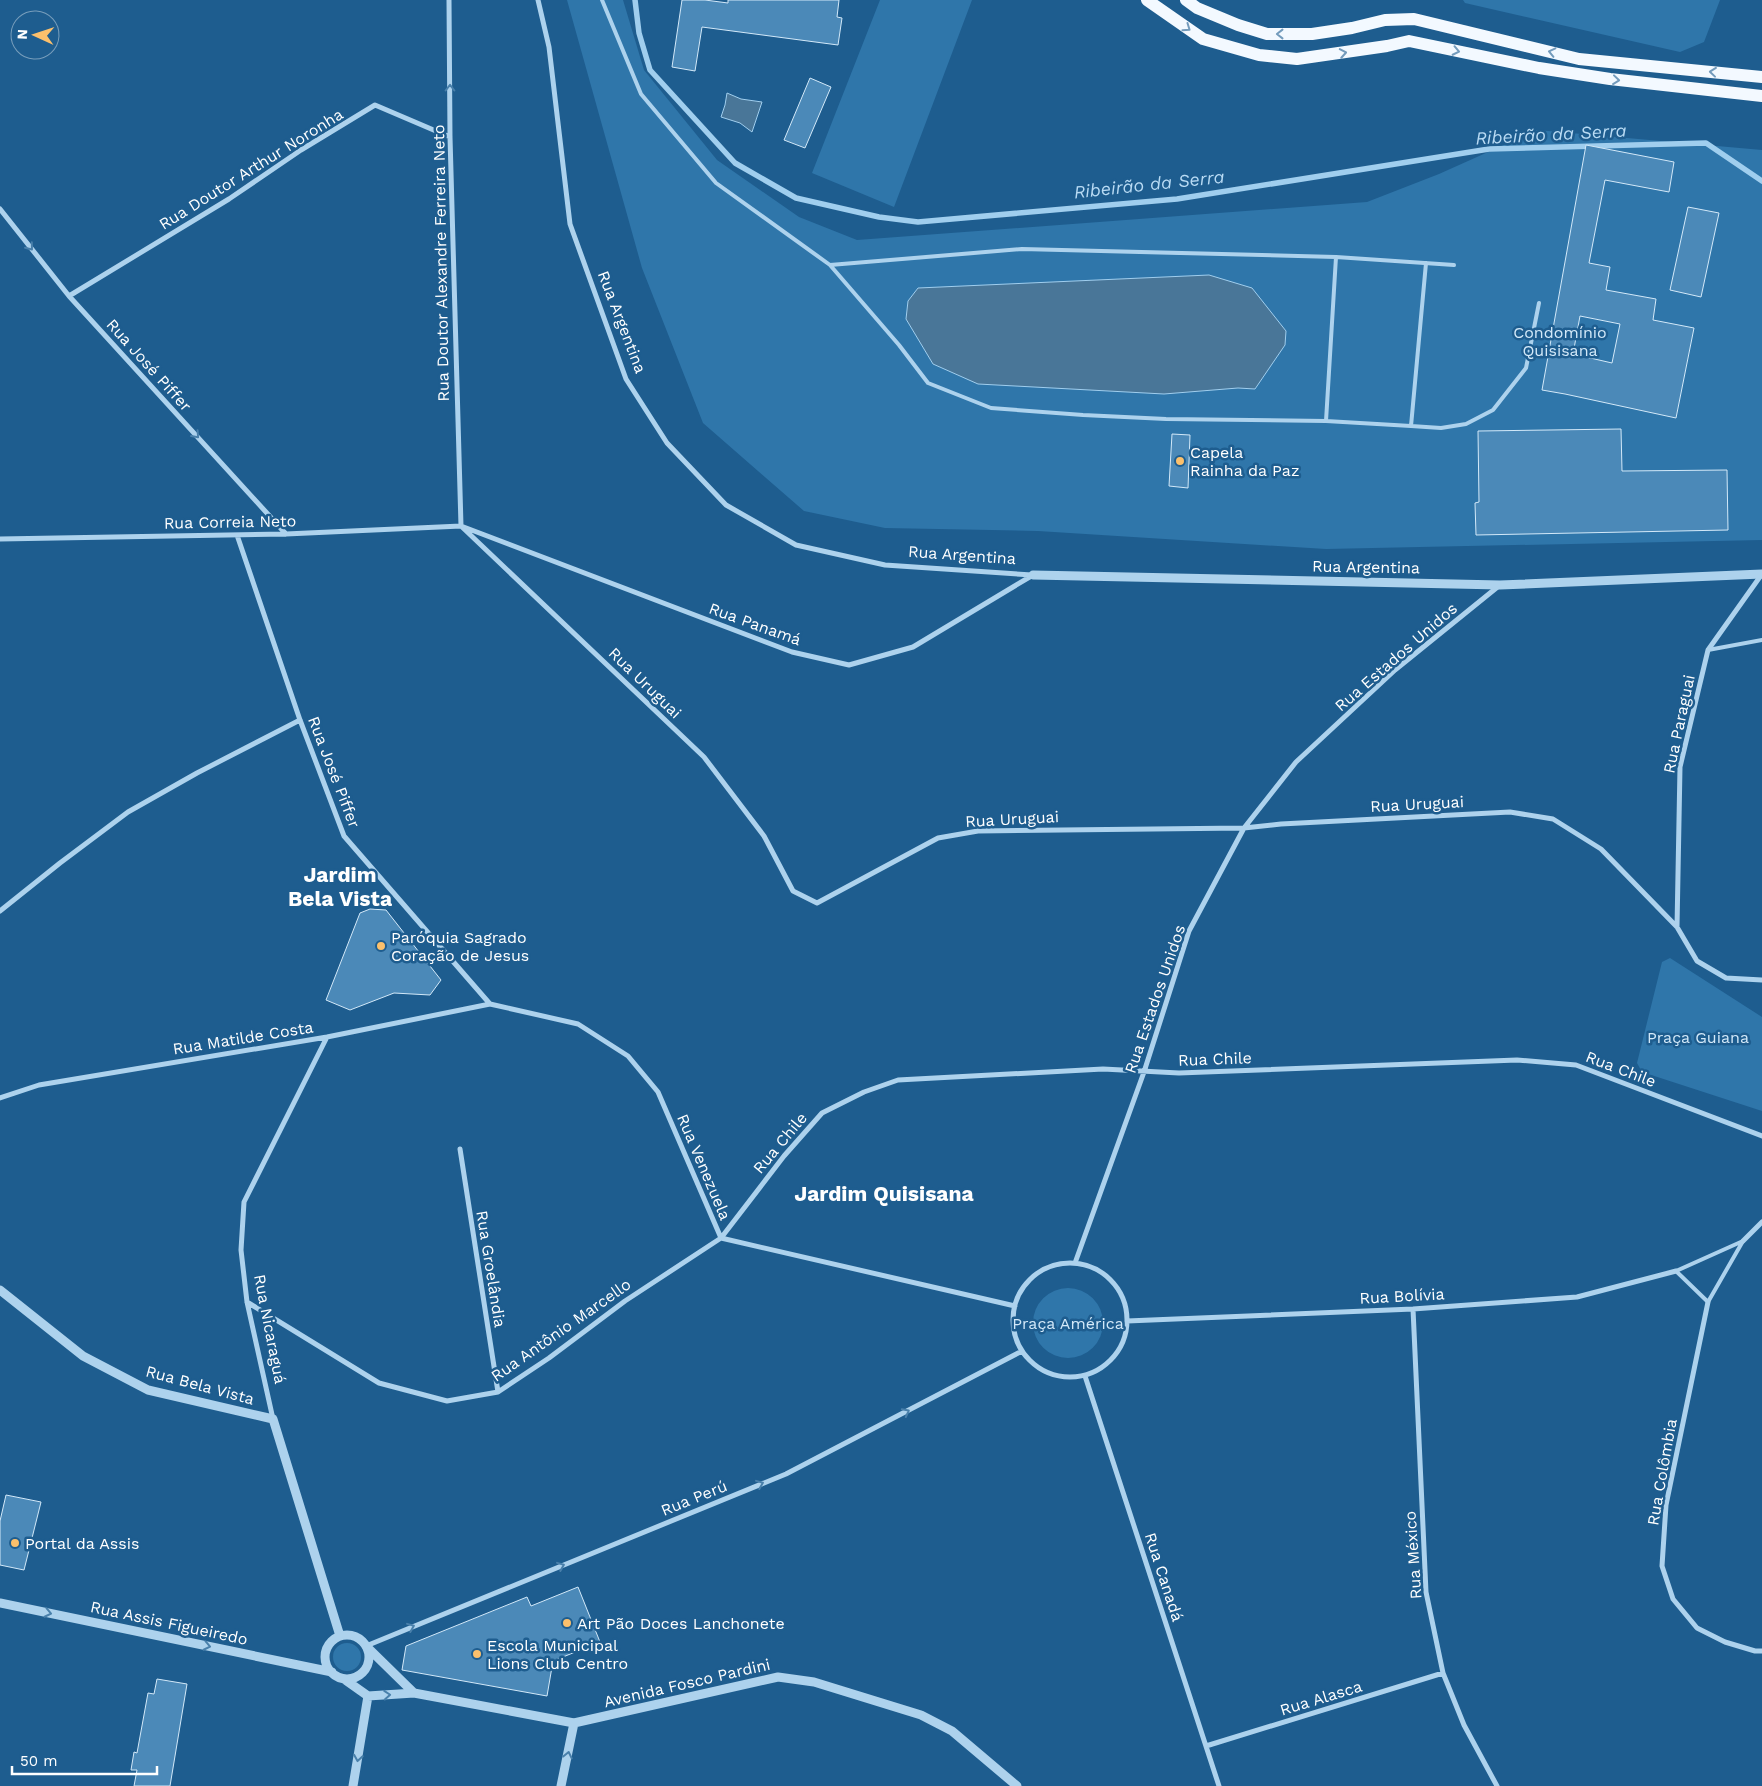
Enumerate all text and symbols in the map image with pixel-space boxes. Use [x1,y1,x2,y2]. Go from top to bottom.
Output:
north arrow [10,10,60,60]
one-way arrow [1181,22,1191,31]
text: N [14,29,30,40]
one-way arrow [1275,29,1283,39]
one-way arrow [1452,45,1461,56]
one-way arrow [1548,47,1557,58]
one-way arrow [1339,48,1348,59]
one-way arrow [1709,67,1717,78]
one-way arrow [1612,74,1620,85]
one-way arrow [445,84,455,92]
street label: Rua Doutor Arthur Noronha [155,104,347,234]
water label: Ribeirão da Serra [1475,120,1627,148]
street label: Rua Doutor Alexandre Ferreira Neto [429,124,453,402]
water label: Ribeirão da Serra [1073,166,1225,202]
one-way arrow [25,241,33,250]
street label: Rua Argentina [594,268,650,376]
street label: Rua José Piffer [103,315,196,416]
park label: Condomínio Quisisana [1513,323,1607,360]
one-way arrow [190,429,199,438]
place label: Capela Rainha da Paz [1190,443,1299,480]
marker: Capela Rainha da Paz [1174,455,1186,467]
street label: Rua Correia Neto [164,511,296,533]
street label: Rua Argentina [907,542,1017,568]
street label: Rua Argentina [1312,557,1420,577]
street label: Rua Panamá [706,599,804,649]
street label: Rua Estados Unidos [1331,599,1461,715]
street label: Rua Uruguai [605,644,685,722]
street label: Rua Paraguai [1659,673,1699,775]
street label: Rua José Piffer [304,714,364,831]
street label: Rua Uruguai [1370,792,1464,816]
street label: Rua Uruguai [965,807,1059,831]
district label: Jardim Bela Vista [288,862,393,911]
street label: Rua Estados Unidos [1121,922,1189,1076]
place label: Paróquia Sagrado Coração de Jesus [391,928,529,965]
marker: Paróquia Sagrado Coração de Jesus [375,940,387,952]
street label: Rua Matilde Costa [171,1017,315,1059]
park label: Praça Guiana [1647,1028,1749,1047]
street label: Rua Chile [1583,1047,1659,1091]
street label: Rua Chile [1178,1048,1252,1070]
street label: Rua Chile [749,1109,811,1177]
street label: Rua Venezuela [673,1111,735,1223]
district label: Jardim Quisisana [794,1181,975,1206]
street label: Rua Groelândia [472,1209,510,1329]
street label: Rua Nicaraguá [250,1273,290,1385]
street label: Rua Antônio Marcello [487,1275,635,1385]
street label: Rua Bolívia [1359,1284,1445,1308]
park label: Praça América [1012,1314,1124,1333]
street label: Rua Bela Vista [144,1361,256,1409]
one-way arrow [900,1408,909,1418]
street label: Rua Colômbia [1643,1417,1681,1527]
street label: Rua Perú [658,1476,730,1520]
one-way arrow [755,1480,764,1491]
street label: Rua México [1400,1510,1426,1600]
street label: Rua Canadá [1141,1530,1187,1624]
place label: Portal da Assis [25,1534,139,1553]
marker: Portal da Assis [9,1537,21,1549]
one-way arrow [556,1562,565,1572]
street label: Rua Assis Figueiredo [89,1597,249,1649]
one-way arrow [43,1608,52,1618]
place label: Art Pão Doces Lanchonete [577,1614,785,1633]
marker: Art Pão Doces Lanchonete [561,1617,573,1629]
one-way arrow [406,1623,415,1634]
place label: Escola Municipal Lions Club Centro [487,1636,628,1673]
one-way arrow [202,1640,211,1651]
marker: Escola Municipal Lions Club Centro [471,1648,483,1660]
street label: Avenida Fosco Pardini [602,1655,772,1711]
street label: Rua Alasca [1278,1677,1364,1719]
one-way arrow [384,1689,392,1700]
scale bar [12,1744,158,1776]
one-way arrow [562,1750,573,1759]
text: 50 m [20,1752,57,1770]
one-way arrow [353,1754,363,1763]

